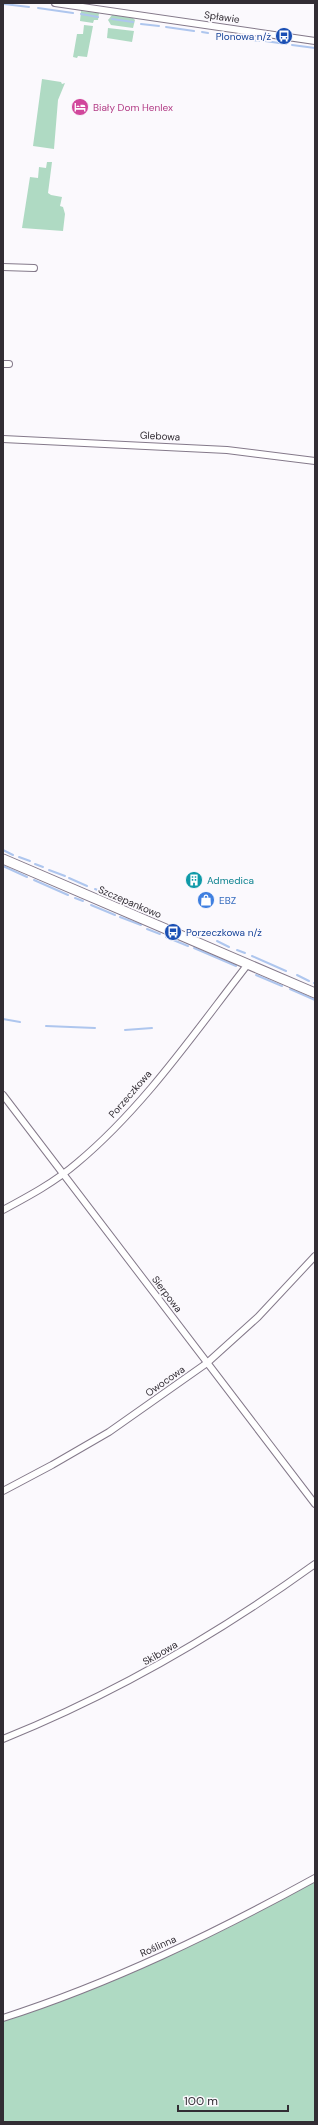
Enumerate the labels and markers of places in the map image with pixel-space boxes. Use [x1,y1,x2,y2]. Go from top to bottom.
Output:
bus stop icon: Plonowa n/ż [274,26,294,46]
place label: Plonowa n/ż [216,30,271,43]
hotel icon: Biały Dom Henlex [70,97,90,117]
place label: Biały Dom Henlex [93,101,173,114]
building icon: Admedica [184,870,204,890]
place label: Admedica [207,874,254,887]
shop icon: EBZ [196,890,216,910]
place label: EBZ [219,894,236,907]
bus stop icon: Porzeczkowa n/ż [163,922,183,942]
place label: Porzeczkowa n/ż [186,926,262,939]

